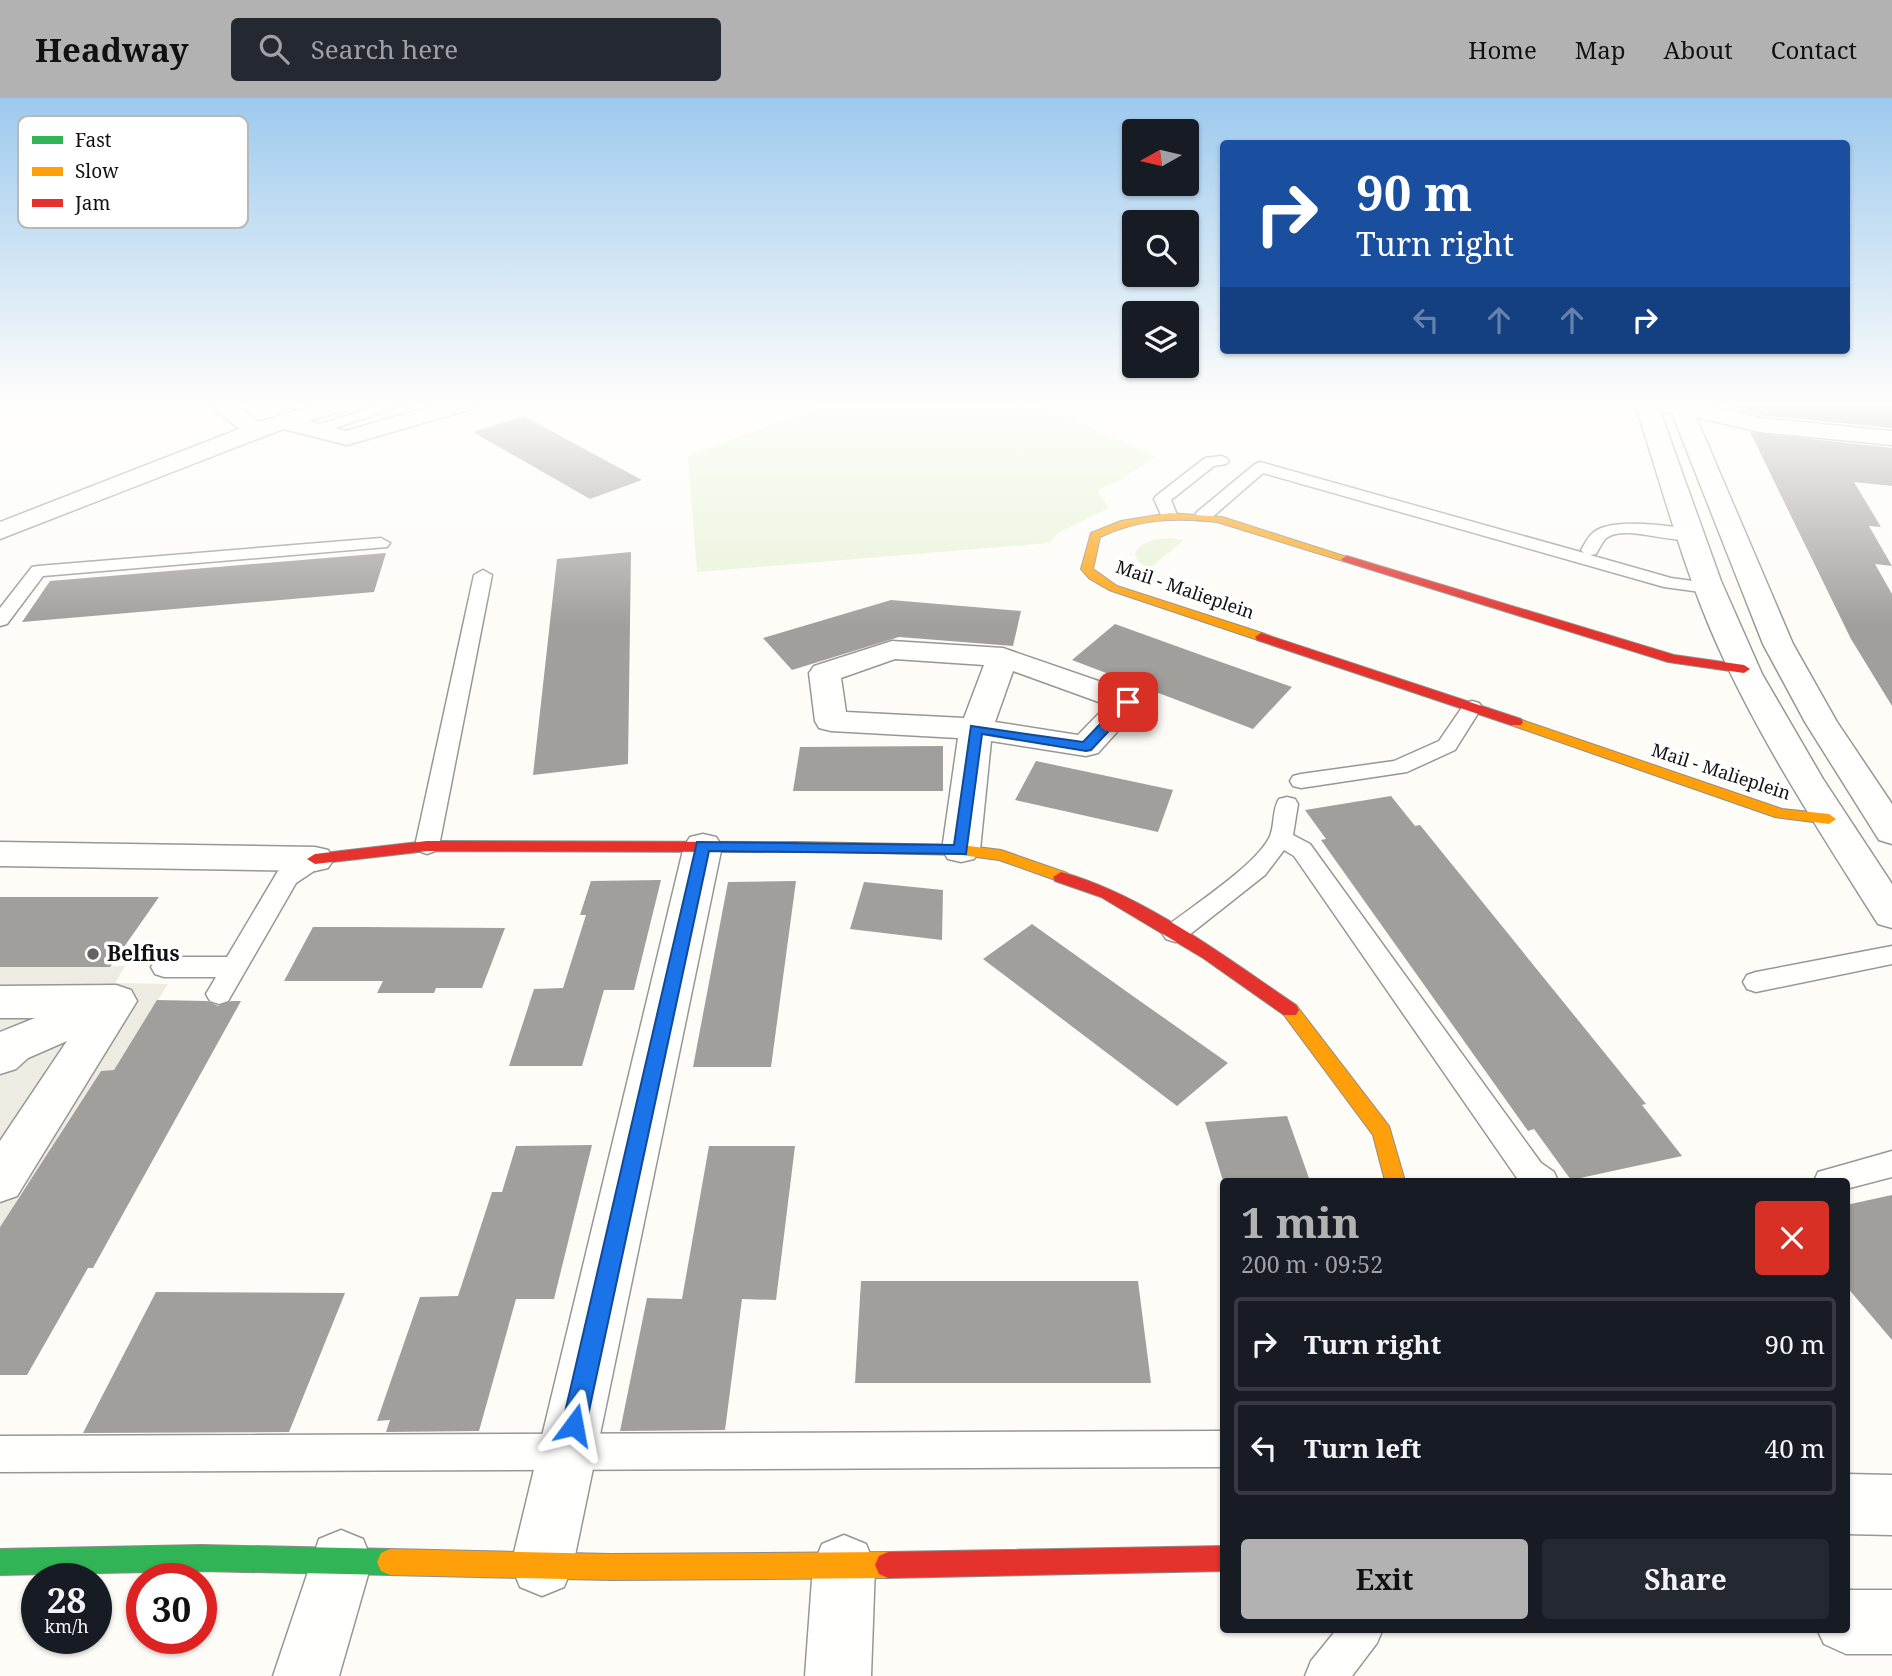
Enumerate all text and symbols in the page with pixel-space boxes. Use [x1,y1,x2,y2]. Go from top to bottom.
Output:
search box [231,18,721,81]
text: Headway [35,27,189,72]
icon: search [255,30,293,68]
text: Search here [311,31,458,67]
text: Home [1468,33,1537,66]
text: Map [1575,33,1626,66]
text: About [1664,33,1733,66]
text: Contact [1771,33,1857,66]
legend [18,116,248,228]
north arrow [1122,119,1199,196]
map controls [1122,119,1199,378]
text: Fast [75,127,112,153]
text: Slow [75,158,119,184]
text: 90 m [1356,159,1472,225]
icon: right [1241,168,1332,259]
text: Jam [74,190,110,216]
button: search [1122,210,1199,287]
text: Turn right [1356,222,1514,265]
button: layers [1122,301,1199,378]
icon: left [1407,301,1445,339]
icon: ahead [1480,301,1518,339]
icon: ahead [1553,301,1591,339]
icon: right [1626,301,1664,339]
street label: Mail - Malieplein [1113,554,1258,624]
pin [1098,672,1158,732]
icon: arrive [1109,683,1147,721]
street label: Mail - Malieplein [1649,737,1794,805]
place label: Belfius [107,939,180,967]
marker: Belfius [85,946,101,962]
text: 1 min [1241,1193,1360,1250]
button: close [1755,1201,1829,1275]
text: 200 m · 09:52 [1241,1248,1383,1280]
icon: right [1245,1325,1283,1363]
text: Turn right [1304,1326,1441,1362]
text: 90 m [1765,1326,1825,1362]
position arrow [537,1388,611,1462]
icon: left [1245,1429,1283,1467]
text: Turn left [1304,1430,1421,1466]
text: 40 m [1765,1430,1825,1466]
button: Exit [1241,1539,1528,1619]
button: Share [1542,1539,1829,1619]
speed limit sign: 30 [126,1563,217,1654]
text: 28 [47,1576,86,1623]
text: km/h [44,1614,89,1638]

